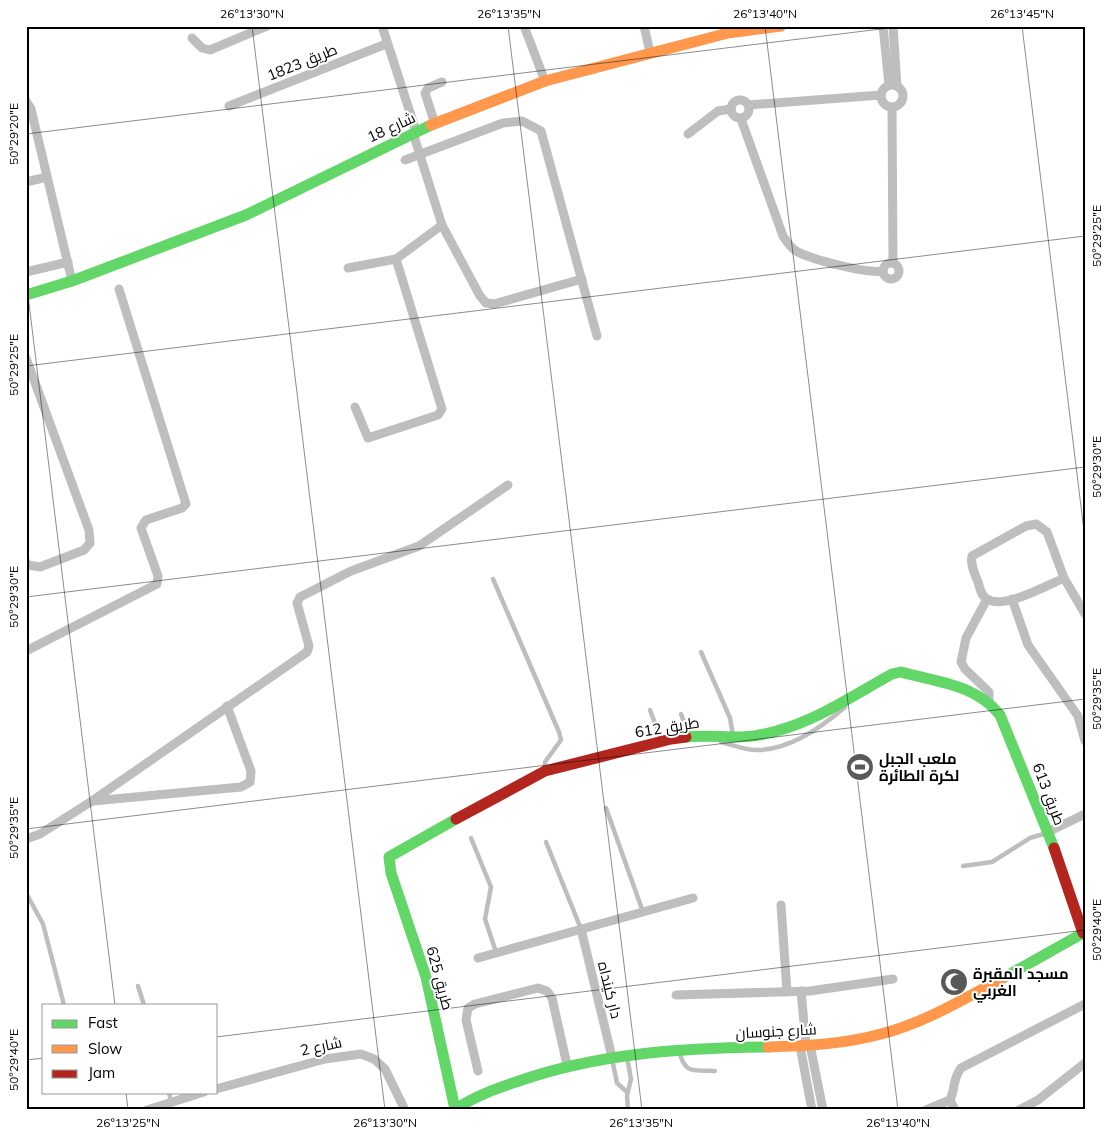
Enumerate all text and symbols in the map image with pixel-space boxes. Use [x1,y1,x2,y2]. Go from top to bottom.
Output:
text: 26°13'30"N [220,6,284,21]
text: 26°13'35"N [477,6,541,21]
text: 26°13'40"N [733,6,797,21]
text: 26°13'45"N [990,6,1054,21]
street label: طريق 1823 [264,39,340,86]
text: 50°29'20"E [6,103,21,165]
street label: شارع 18 [364,108,419,148]
text: 50°29'25"E [1089,205,1104,267]
text: 50°29'25"E [6,334,21,396]
text: 50°29'30"E [1089,436,1104,498]
text: 50°29'30"E [6,566,21,628]
text: 50°29'35"E [1089,668,1104,730]
street label: طريق 612 [633,713,701,742]
place label: ملعب الجبل لكرة الطائرة [879,749,959,785]
sports icon: ملعب الجبل لكرة الطائرة [845,752,875,782]
street label: طريق 613 [1028,760,1070,828]
text: 50°29'35"E [6,797,21,859]
text: 50°29'40"E [1089,899,1104,961]
street label: طريق 625 [421,944,458,1012]
street label: دار كينداه [594,959,626,1021]
place label: مسجد المقبرة الغربي [973,964,1069,1003]
mosque icon: مسجد المقبرة الغربي [939,967,969,997]
legend [42,1004,218,1094]
text: Fast [88,1013,118,1032]
street label: شارع جنوسان [735,1019,817,1045]
text: 50°29'40"E [6,1029,21,1091]
street label: شارع 2 [298,1032,344,1062]
text: Slow [88,1039,122,1058]
text: Jam [88,1063,115,1082]
text: 26°13'25"N [96,1115,160,1130]
text: 26°13'30"N [353,1115,417,1130]
text: 26°13'35"N [609,1115,673,1130]
text: 26°13'40"N [866,1115,930,1130]

